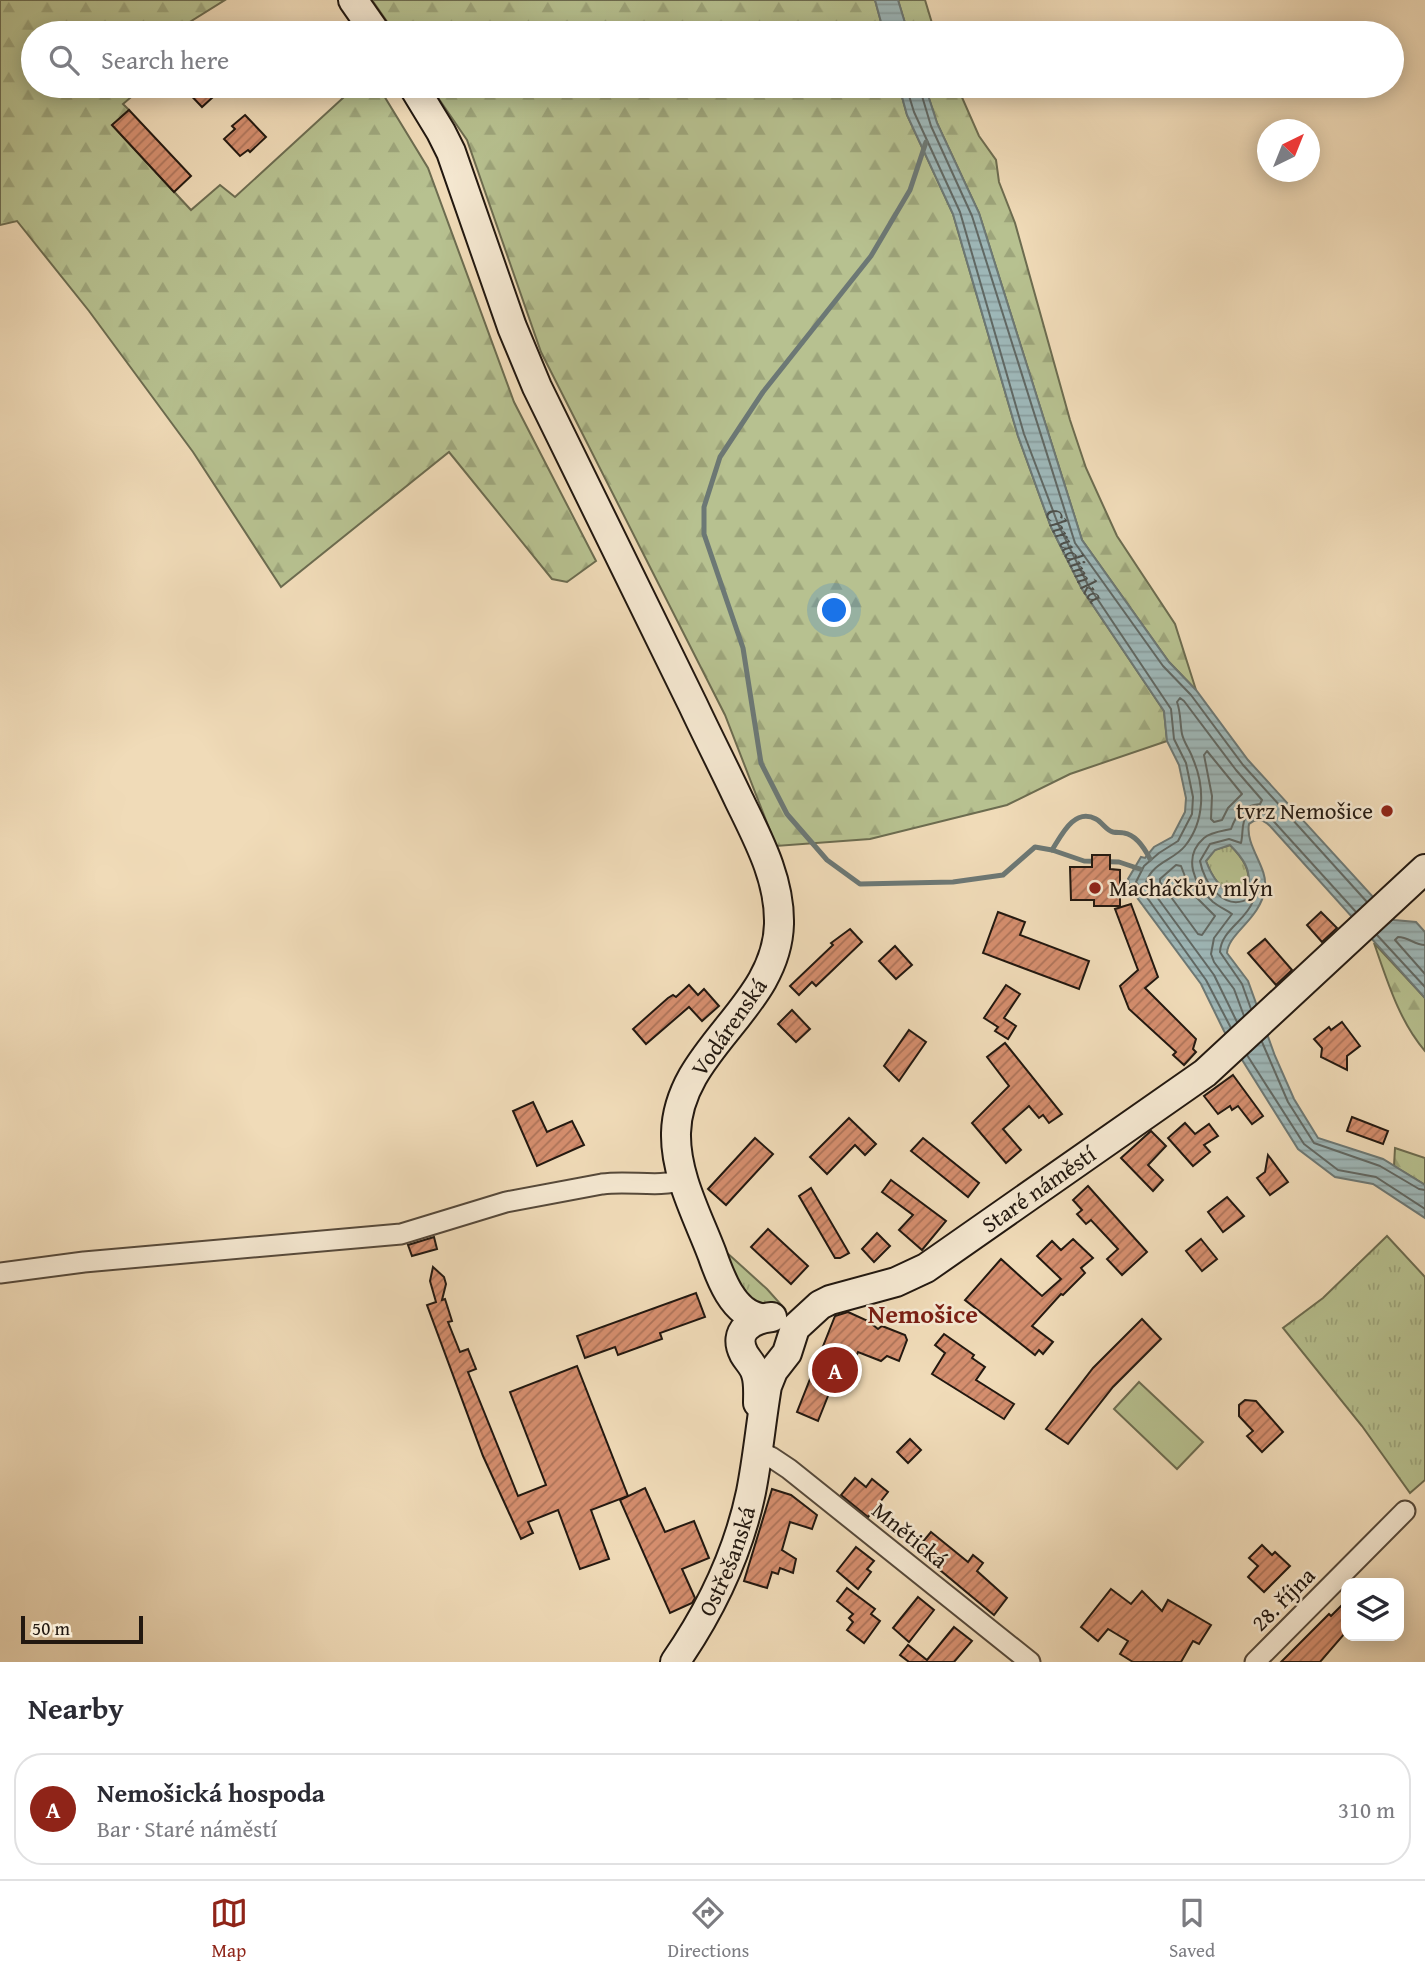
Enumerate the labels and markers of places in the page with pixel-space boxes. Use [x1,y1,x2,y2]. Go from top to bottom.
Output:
place label: tvrz Nemošice [1236,794,1373,827]
marker: tvrz Nemošice [1379,803,1395,819]
place label: Macháčkův mlýn [1109,871,1273,904]
marker: Macháčkův mlýn [1087,880,1103,896]
pin: A [812,1344,858,1396]

